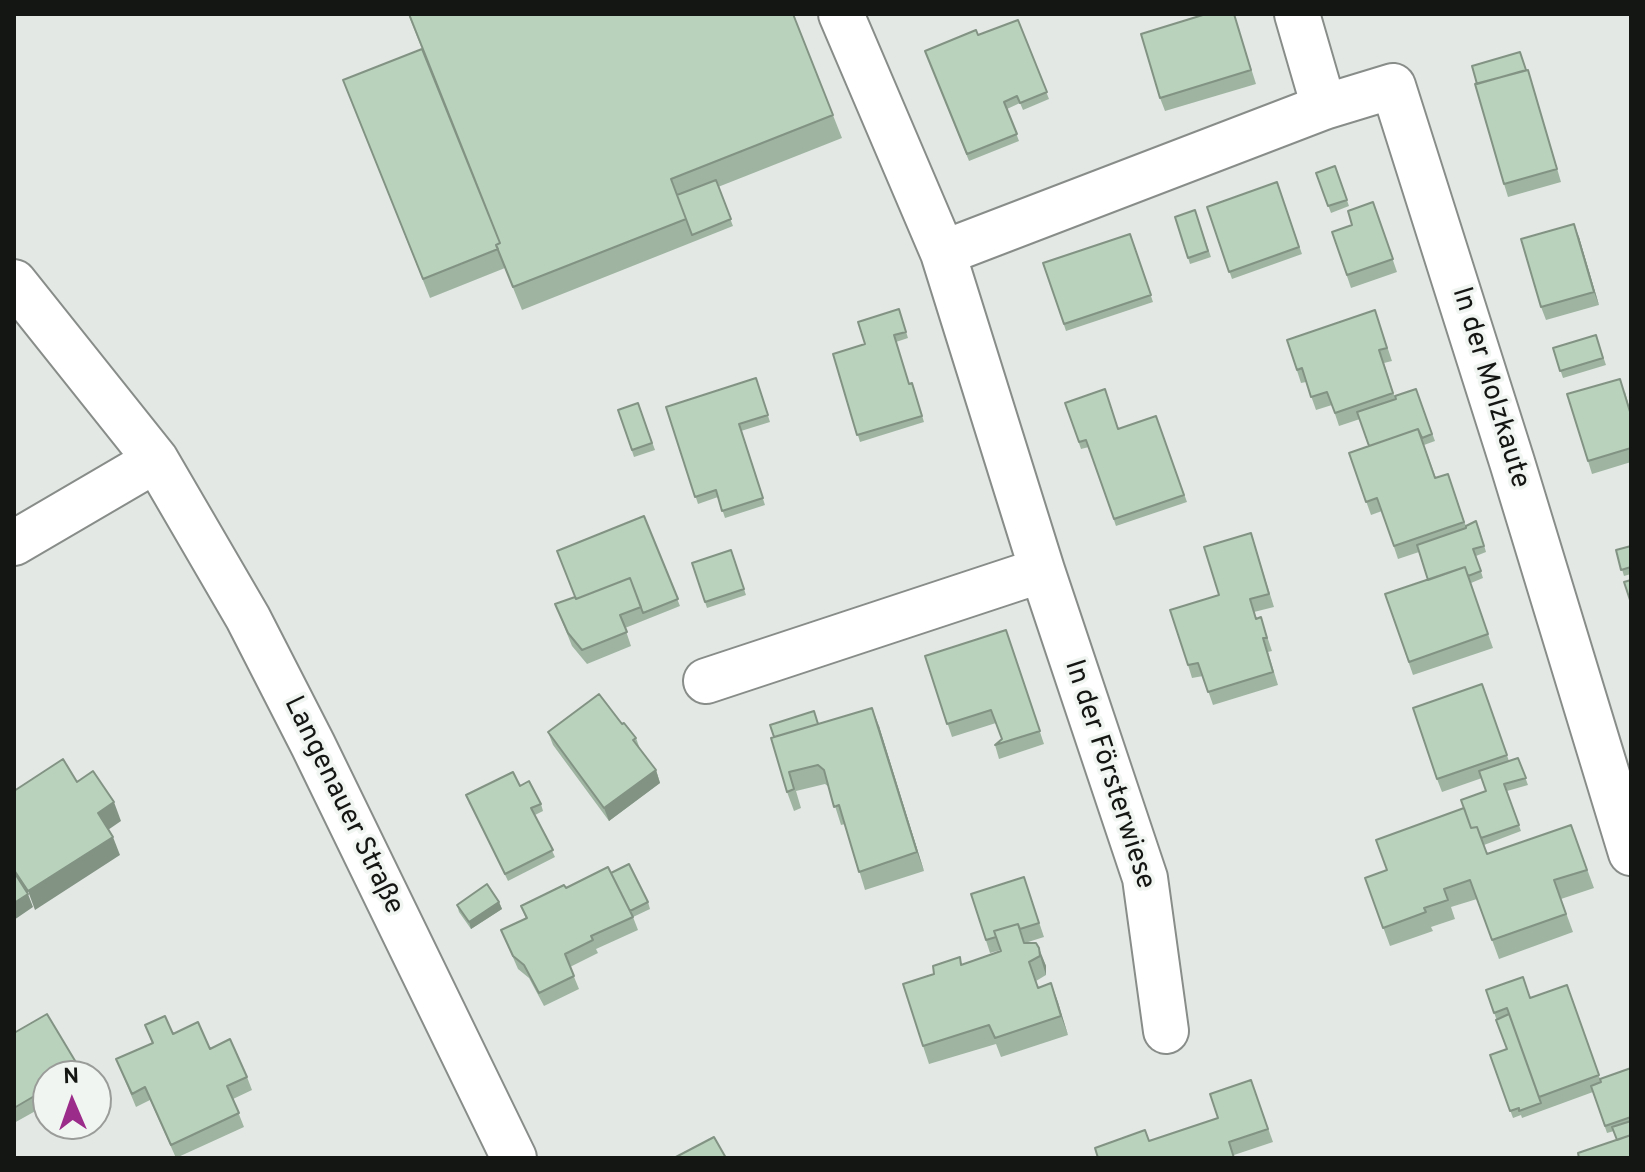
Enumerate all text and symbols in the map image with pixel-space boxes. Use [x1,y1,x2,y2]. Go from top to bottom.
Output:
street label: In der Molzkaute [1442,283,1536,493]
street label: In der Försterwiese [1055,656,1161,894]
street label: Langenauer Straße [275,691,409,921]
north arrow [32,1060,112,1140]
text: N [63,1064,80,1091]

